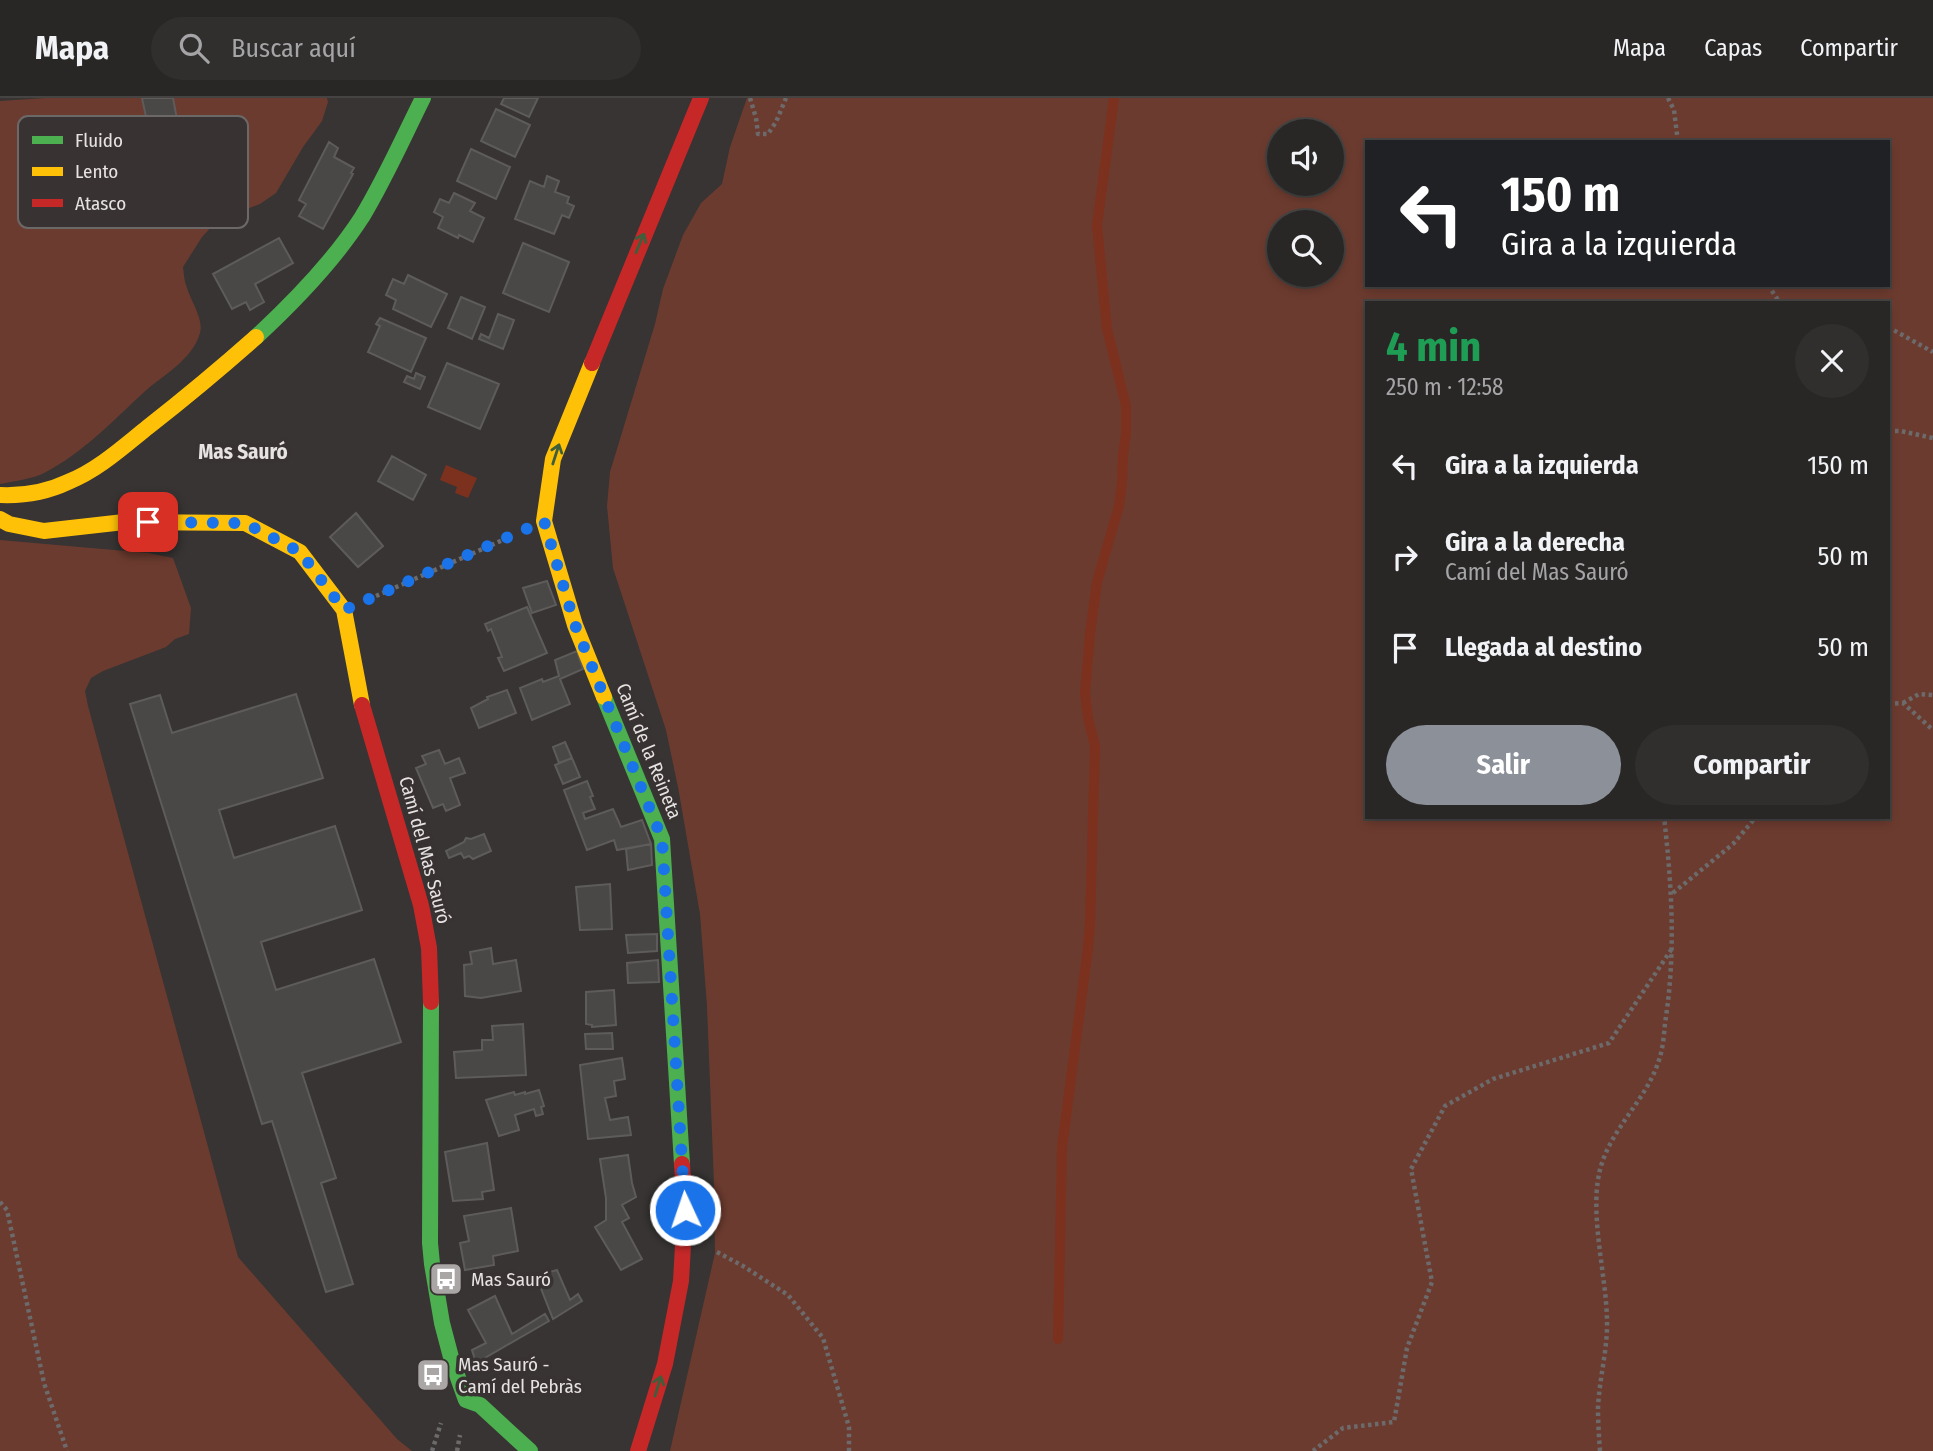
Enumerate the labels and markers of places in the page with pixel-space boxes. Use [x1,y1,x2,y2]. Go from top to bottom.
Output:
pin [118,492,178,552]
bus stop icon: Mas Sauró [427,1260,465,1298]
place label: Mas Sauró [471,1268,551,1291]
place label: Mas Sauró - Camí del Pebràs [458,1353,582,1398]
bus stop icon: Mas Sauró - Camí del Pebràs [414,1356,452,1394]

